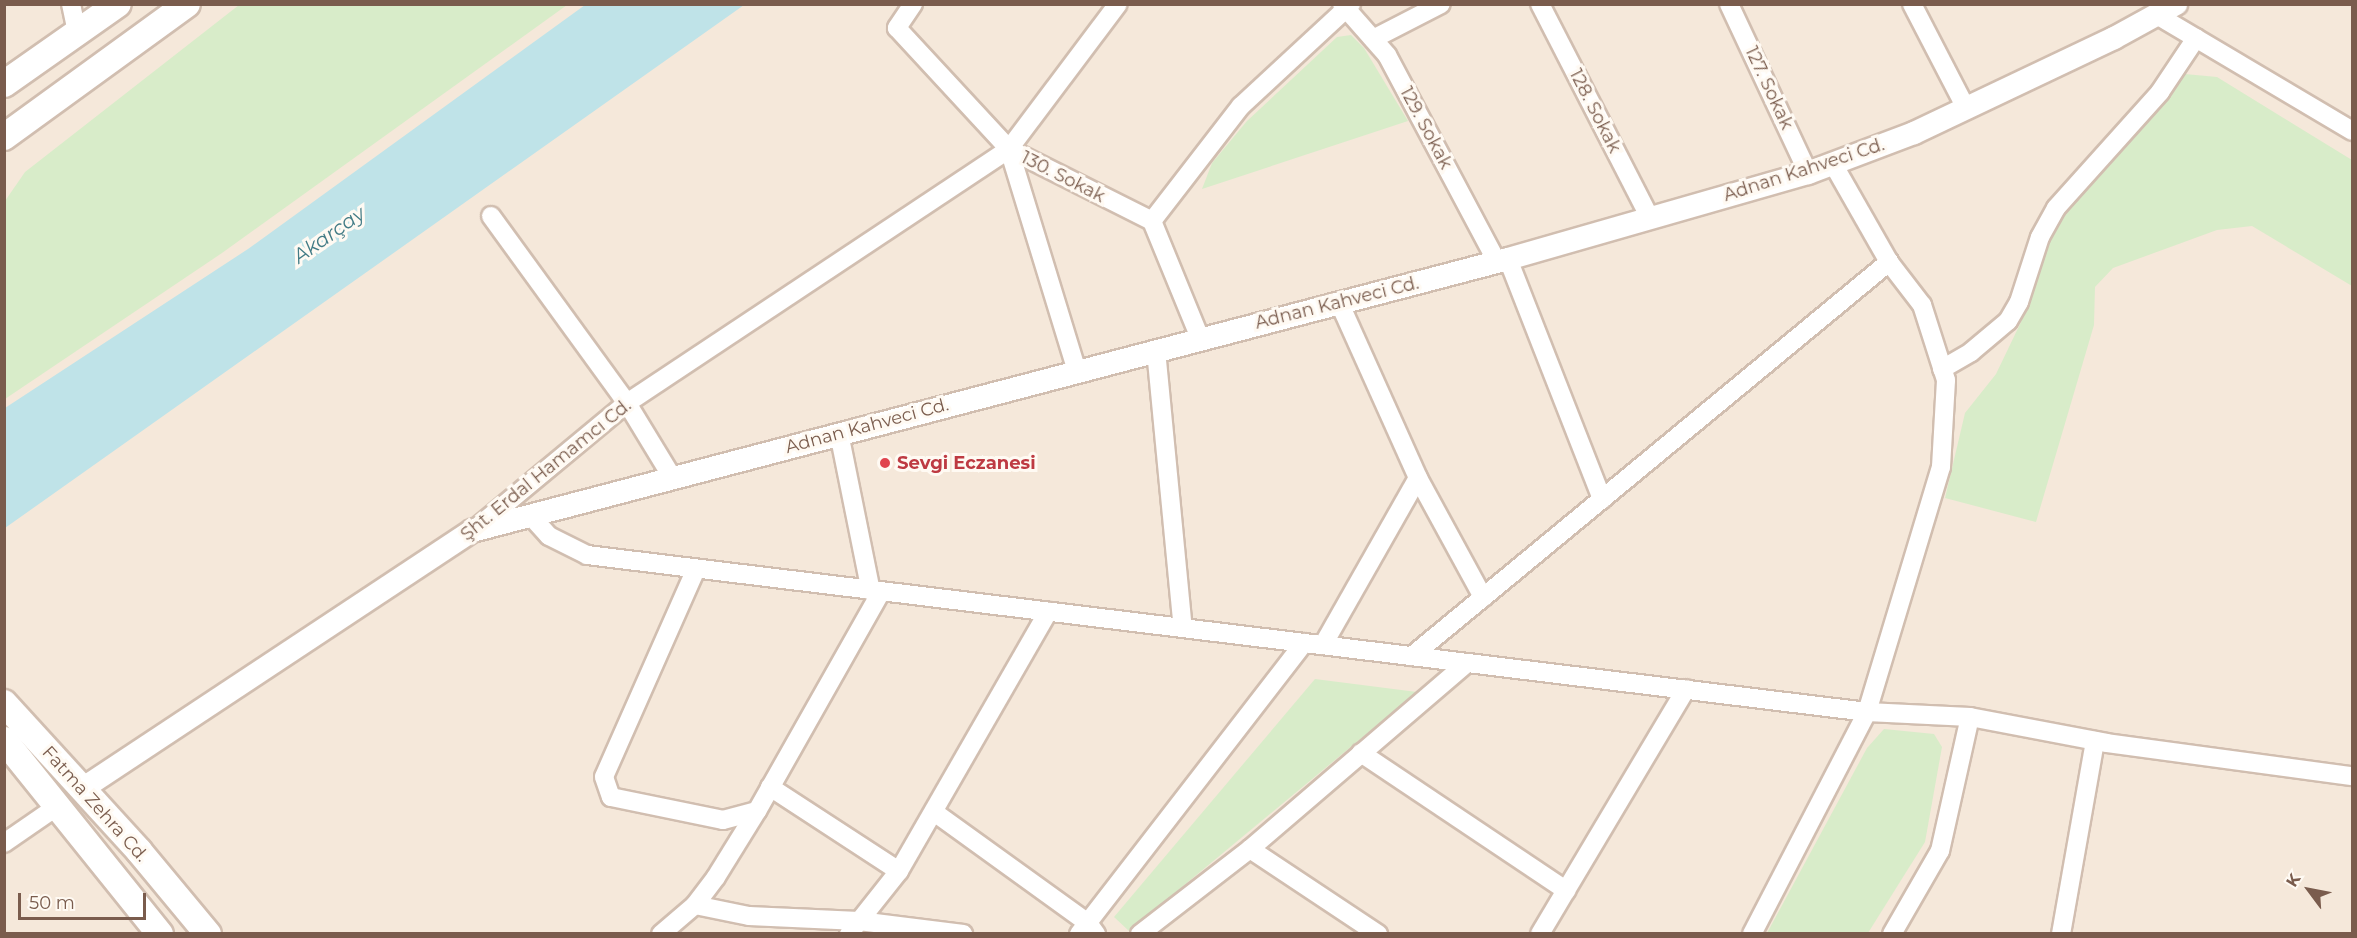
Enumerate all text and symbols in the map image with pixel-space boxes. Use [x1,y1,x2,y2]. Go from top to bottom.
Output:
street label: 127. Sokak [1740,43,1798,133]
street label: 128. Sokak [1565,65,1625,157]
street label: 129. Sokak [1395,83,1457,173]
street label: Adnan Kahveci Cd. [1721,134,1887,206]
street label: 130. Sokak [1017,147,1109,207]
water label: Akarçay [288,202,370,268]
street label: Adnan Kahveci Cd. [1253,272,1421,334]
street label: Adnan Kahveci Cd. [783,394,951,458]
street label: Şht. Erdal Hamamcı Cd. [457,395,635,545]
place label: Sevgi Eczanesi [897,452,1036,474]
marker: Sevgi Eczanesi [878,456,892,470]
street label: Fatma Zehra Cd. [37,742,153,866]
north arrow [2279,860,2339,920]
text: K [2282,870,2305,890]
scale bar [21,881,148,919]
text: 50 m [29,892,75,914]

